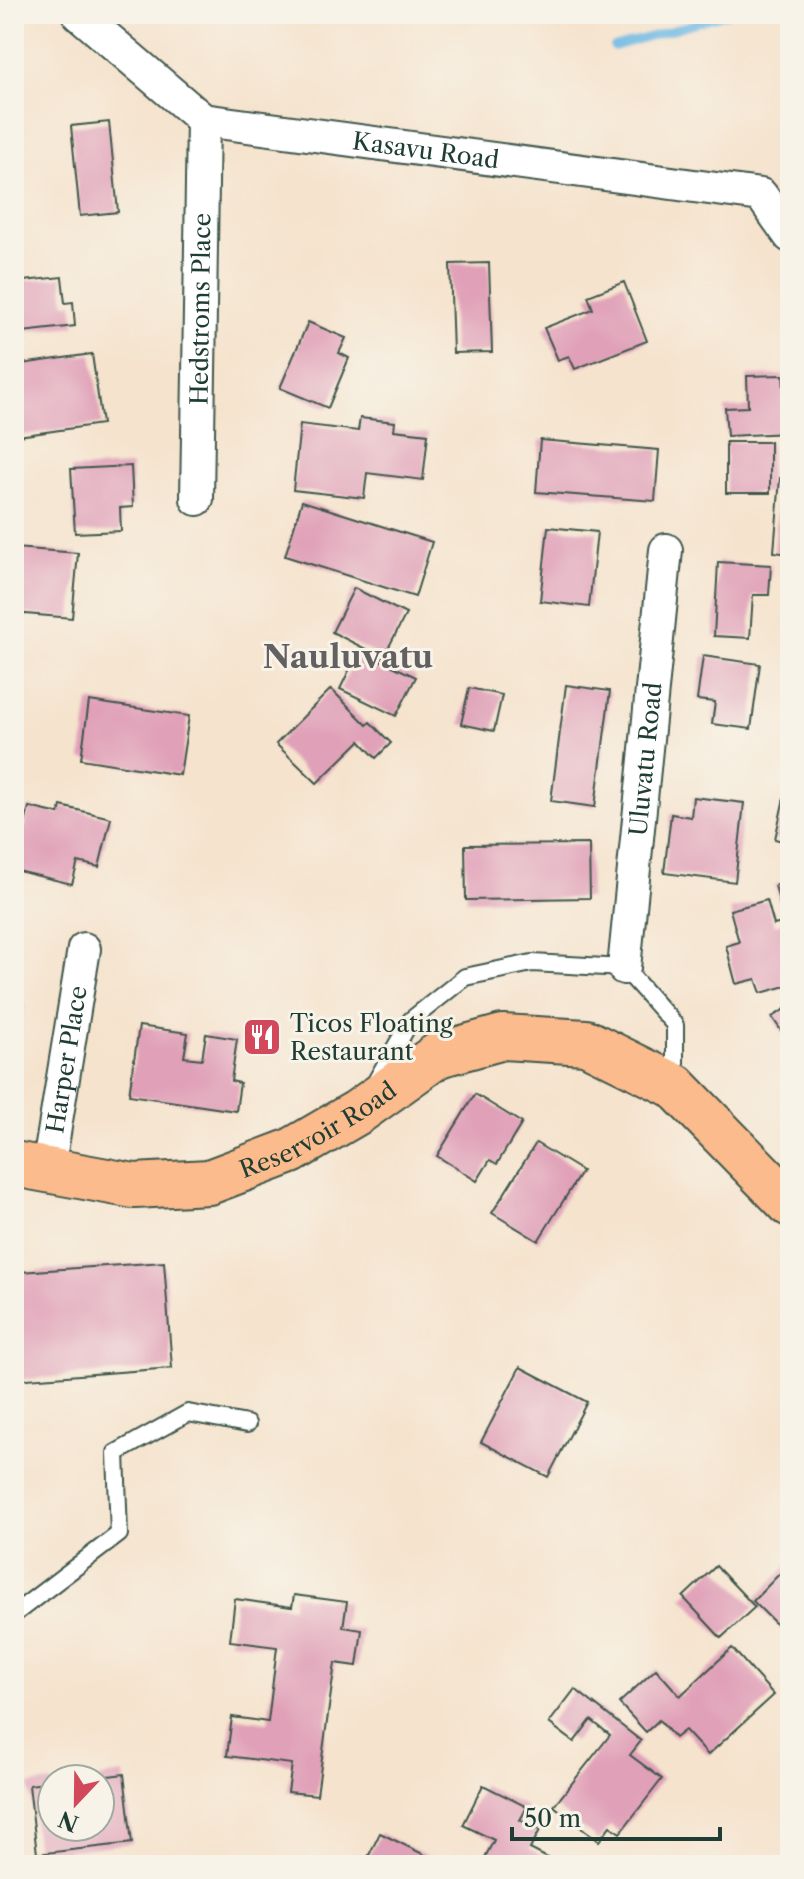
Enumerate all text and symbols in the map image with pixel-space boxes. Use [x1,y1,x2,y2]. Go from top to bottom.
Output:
street label: Kasavu Road [351,126,501,174]
street label: Hedstroms Place [184,213,216,405]
district label: Nauluvatu [263,637,433,676]
street label: Uluvatu Road [623,680,667,837]
street label: Harper Place [40,983,92,1135]
place label: Ticos Floating Restaurant [290,1009,453,1066]
restaurant icon: Ticos Floating Restaurant [241,1016,283,1058]
street label: Reservoir Road [235,1075,402,1184]
north arrow [36,1763,116,1843]
scale bar [512,1791,720,1841]
text: 50 m [524,1804,581,1833]
text: N [55,1805,83,1837]

